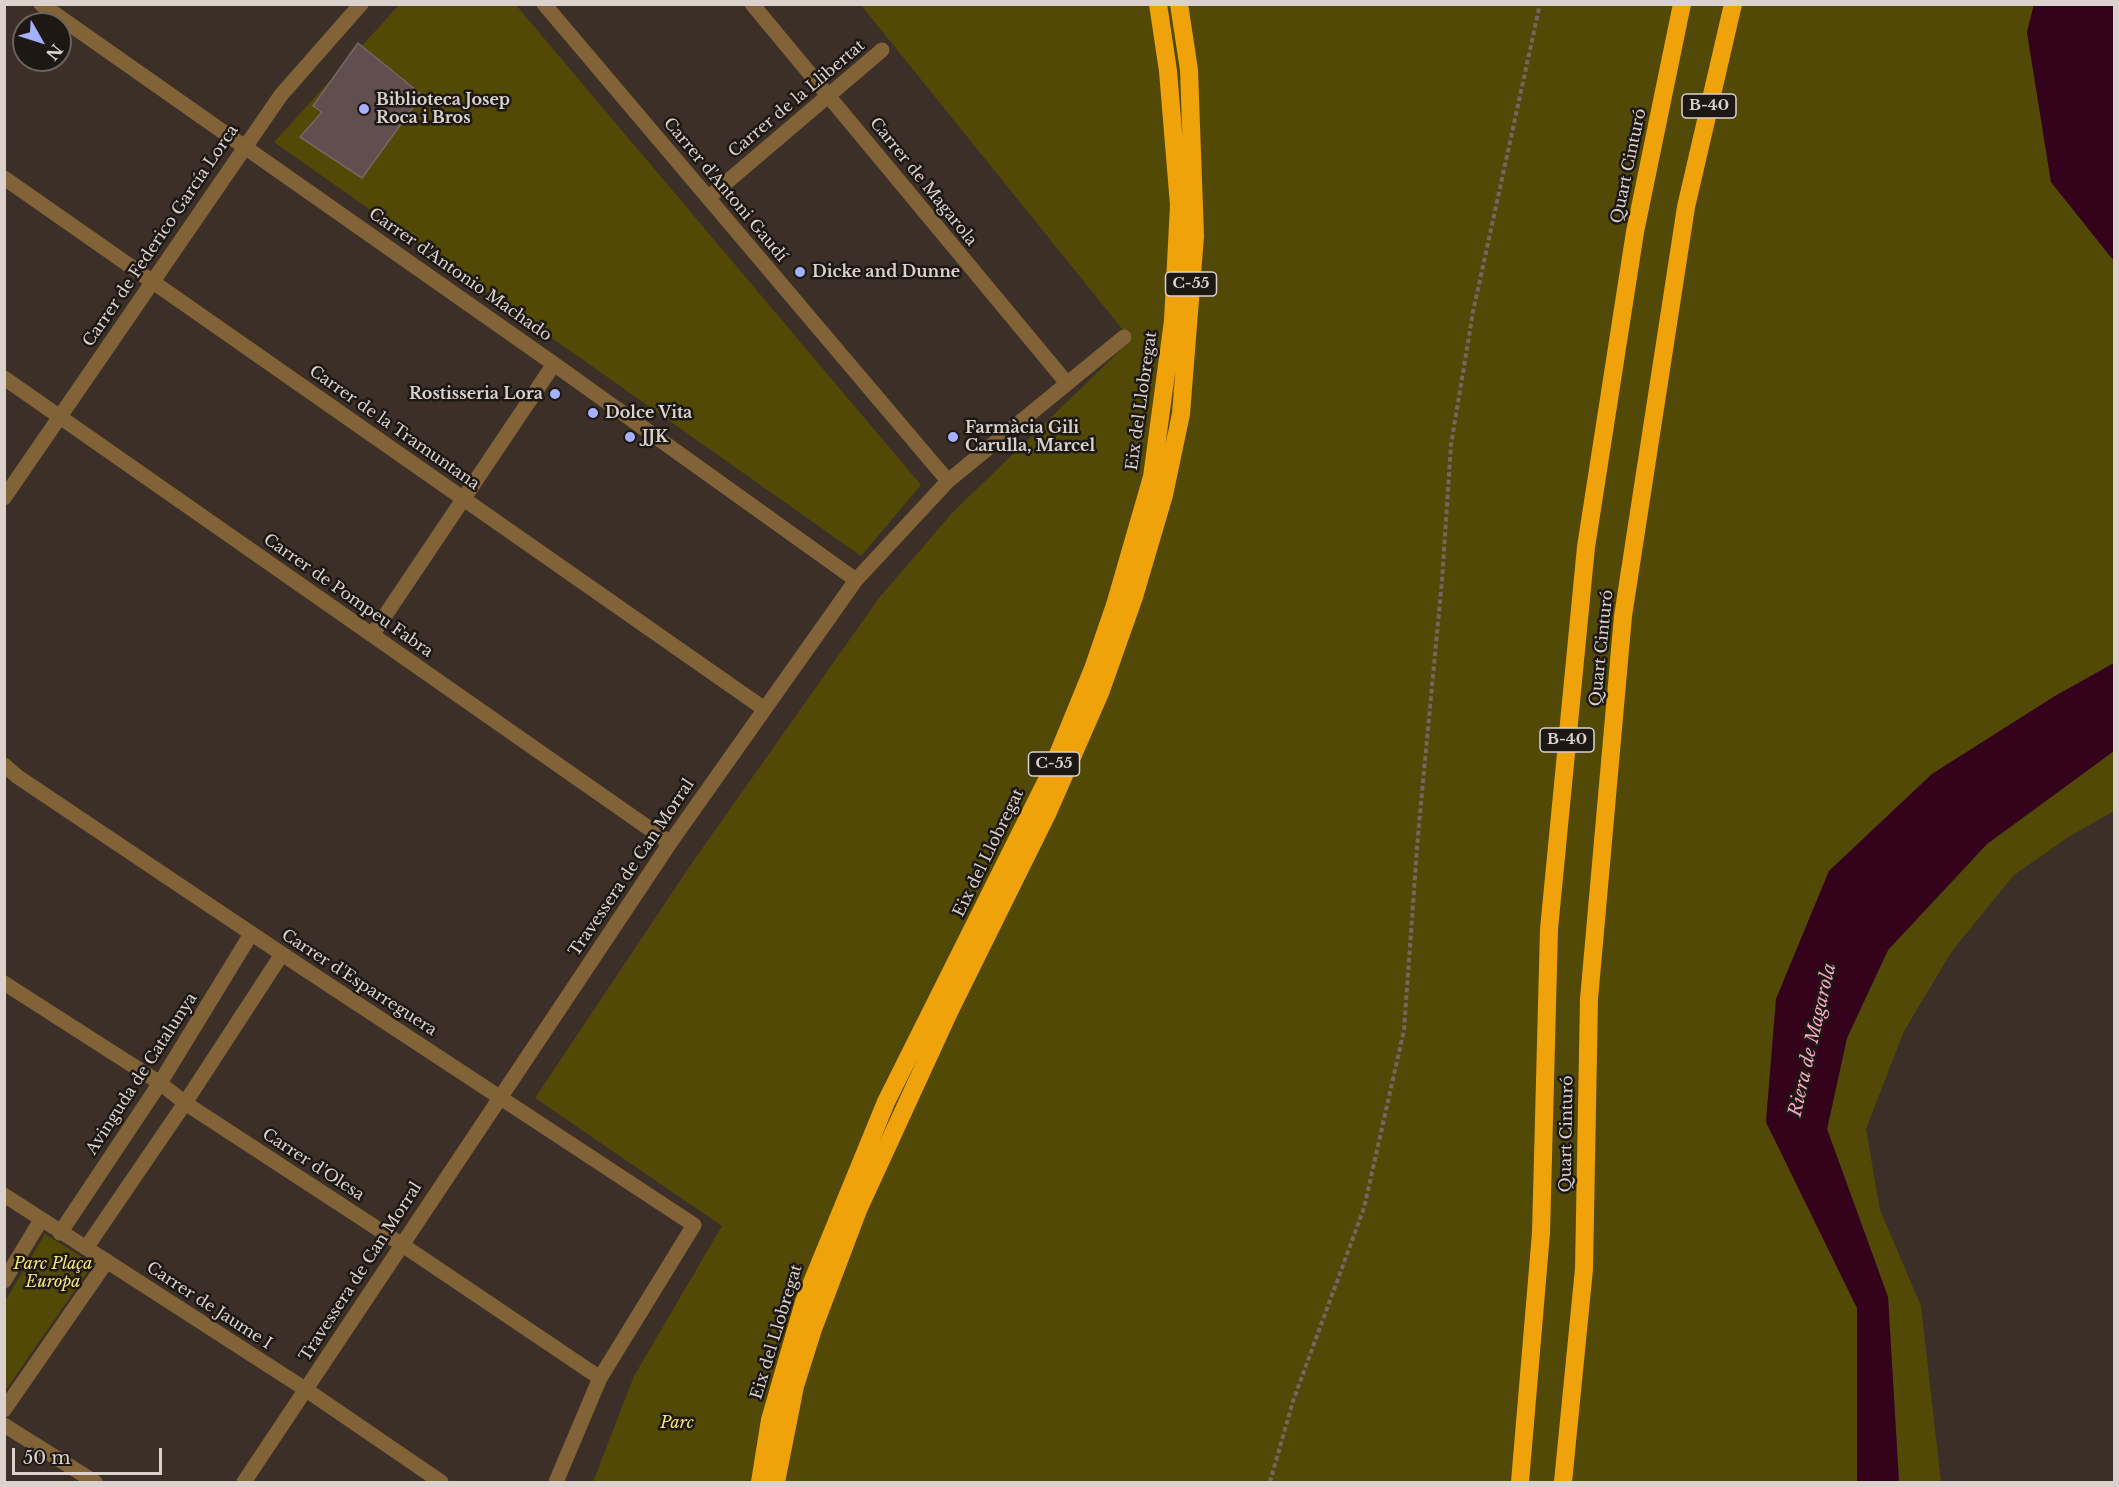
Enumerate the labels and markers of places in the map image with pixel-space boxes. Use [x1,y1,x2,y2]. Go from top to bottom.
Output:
place label: Biblioteca Josep Roca i Bros [376,90,510,128]
marker: Biblioteca Josep Roca i Bros [357,102,371,116]
place label: Dicke and Dunne [812,262,960,282]
marker: Dicke and Dunne [793,265,807,279]
place label: Rostisseria Lora [409,384,543,404]
marker: Rostisseria Lora [548,387,562,401]
place label: Dolce Vita [605,403,692,423]
marker: Dolce Vita [586,406,600,420]
place label: Farmàcia Gili Carulla, Marcel [965,418,1095,456]
place label: JJK [642,427,668,447]
marker: JJK [623,430,637,444]
marker: Farmàcia Gili Carulla, Marcel [946,430,960,444]

